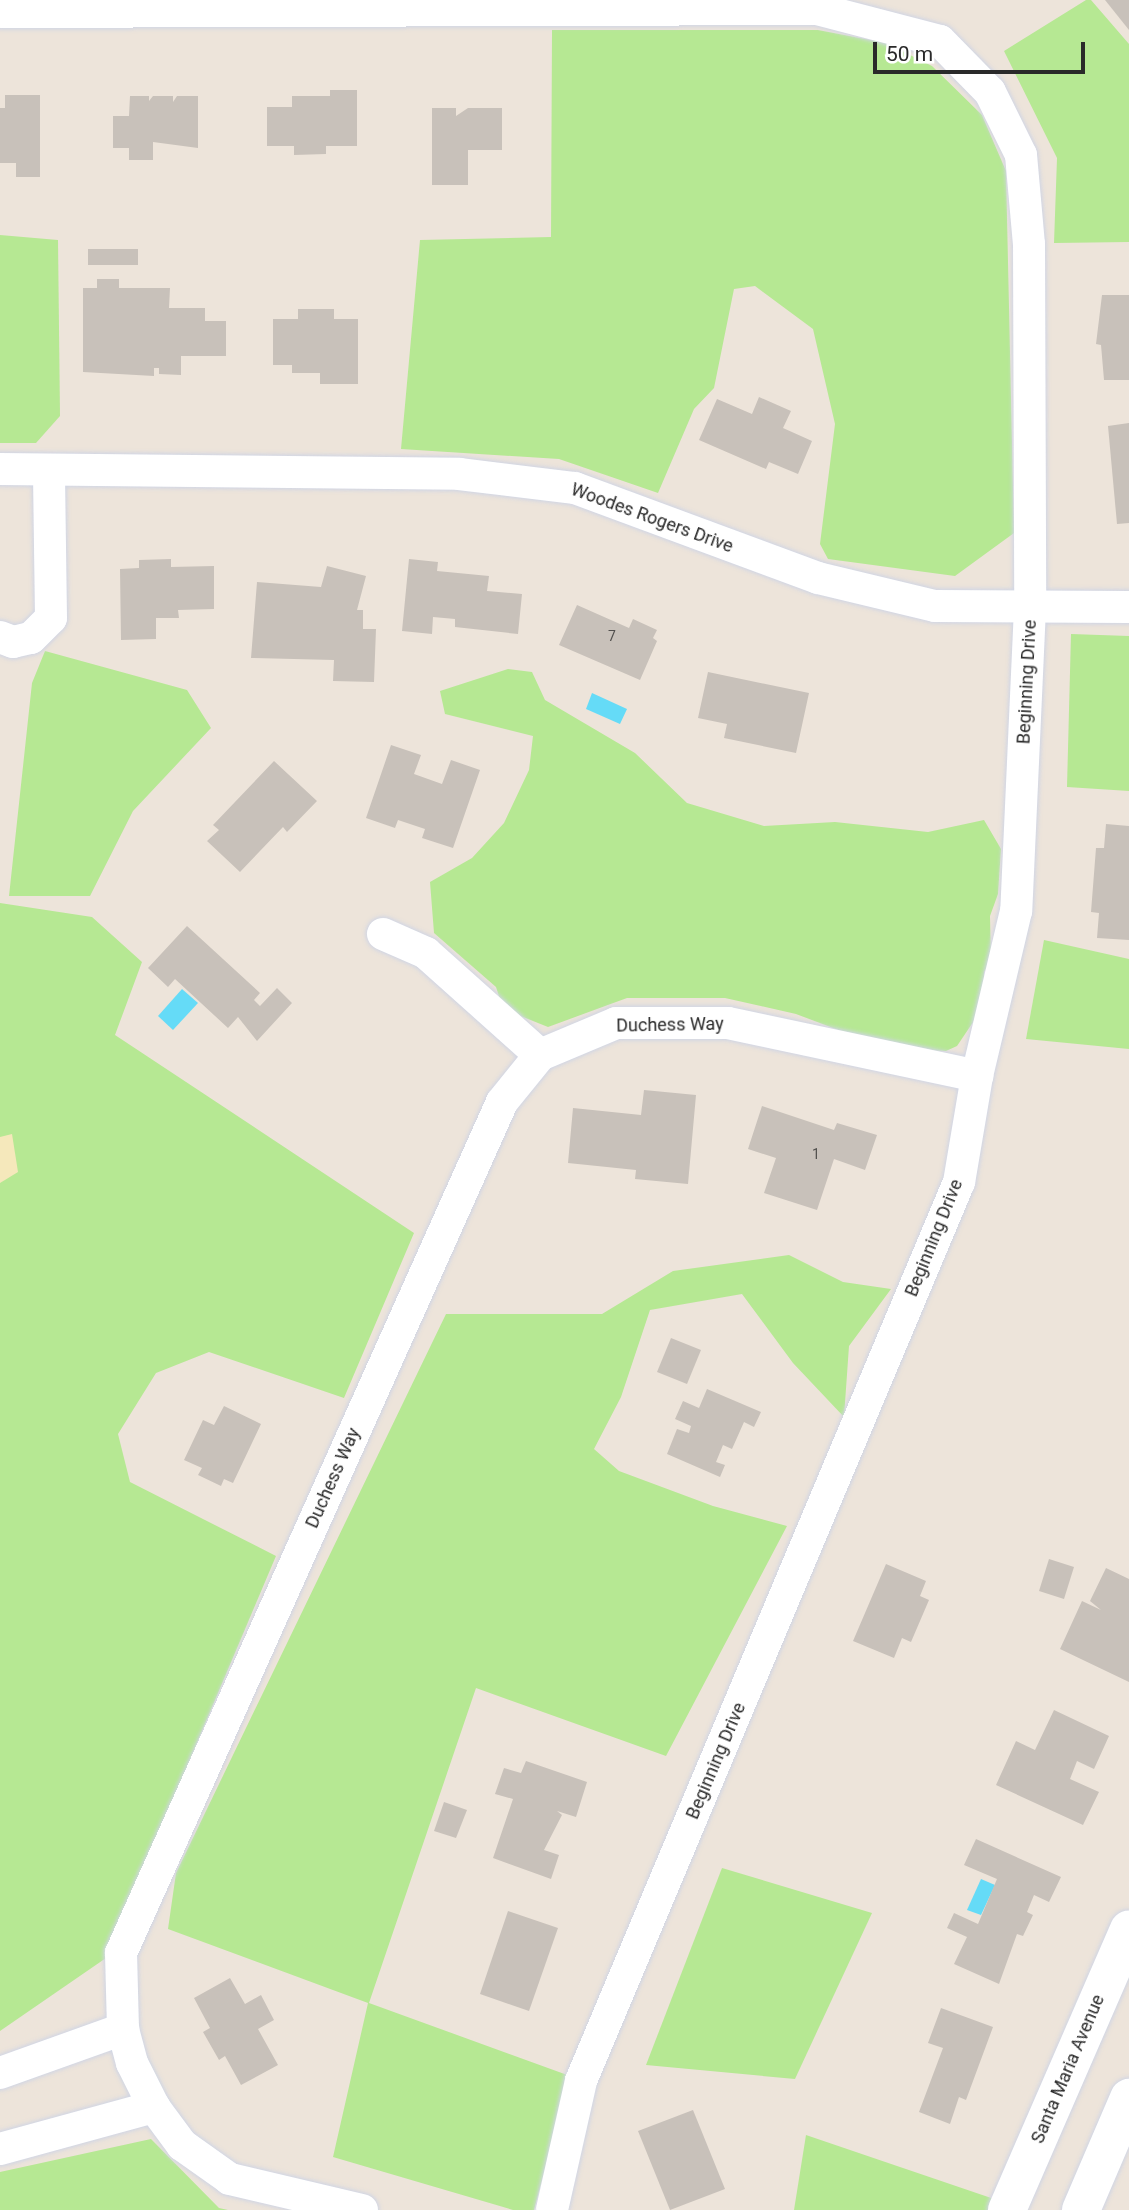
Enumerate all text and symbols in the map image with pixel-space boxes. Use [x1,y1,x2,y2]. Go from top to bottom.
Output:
scale bar [877,28,1089,72]
text: 50 m [886,42,933,66]
street label: Woodes Rogers Drive [568,479,736,557]
street label: Beginning Drive [1013,619,1041,745]
house number: 7 [608,628,616,644]
street label: Duchess Way [616,1013,724,1037]
house number: 1 [812,1146,820,1162]
street label: Beginning Drive [901,1176,967,1300]
street label: Duchess Way [301,1424,365,1532]
street label: Beginning Drive [682,1700,750,1822]
street label: Santa Maria Avenue [1027,1991,1109,2147]

